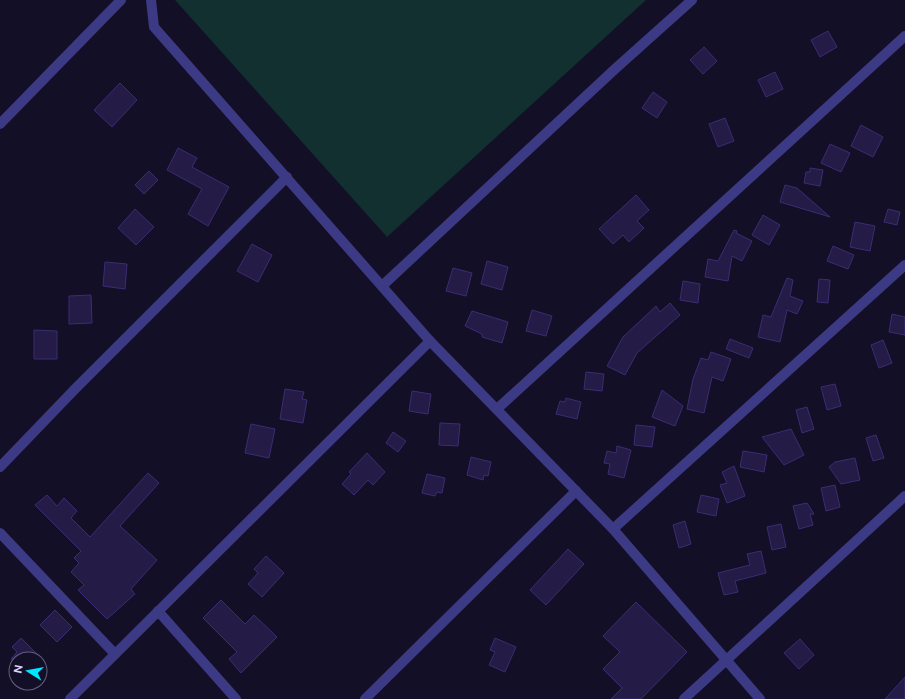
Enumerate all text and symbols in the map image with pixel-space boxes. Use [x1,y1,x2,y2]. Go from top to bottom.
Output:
north arrow [8,651,48,691]
text: N [11,664,25,674]

